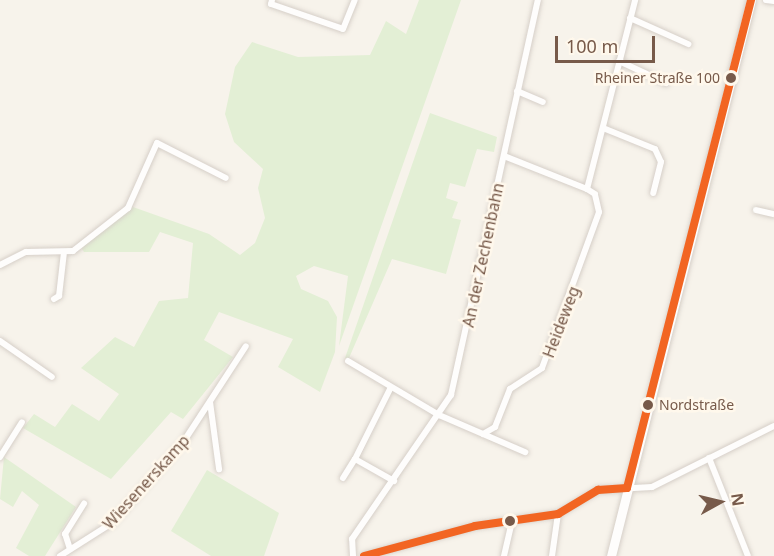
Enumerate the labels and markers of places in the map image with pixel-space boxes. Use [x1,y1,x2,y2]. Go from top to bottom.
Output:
place label: Rheiner Straße 100 [595,70,720,86]
marker: Rheiner Straße 100 [725,72,737,84]
place label: Nordstraße [659,397,734,413]
marker: Nordstraße [642,399,654,411]
unlabelled marker [504,515,516,527]

